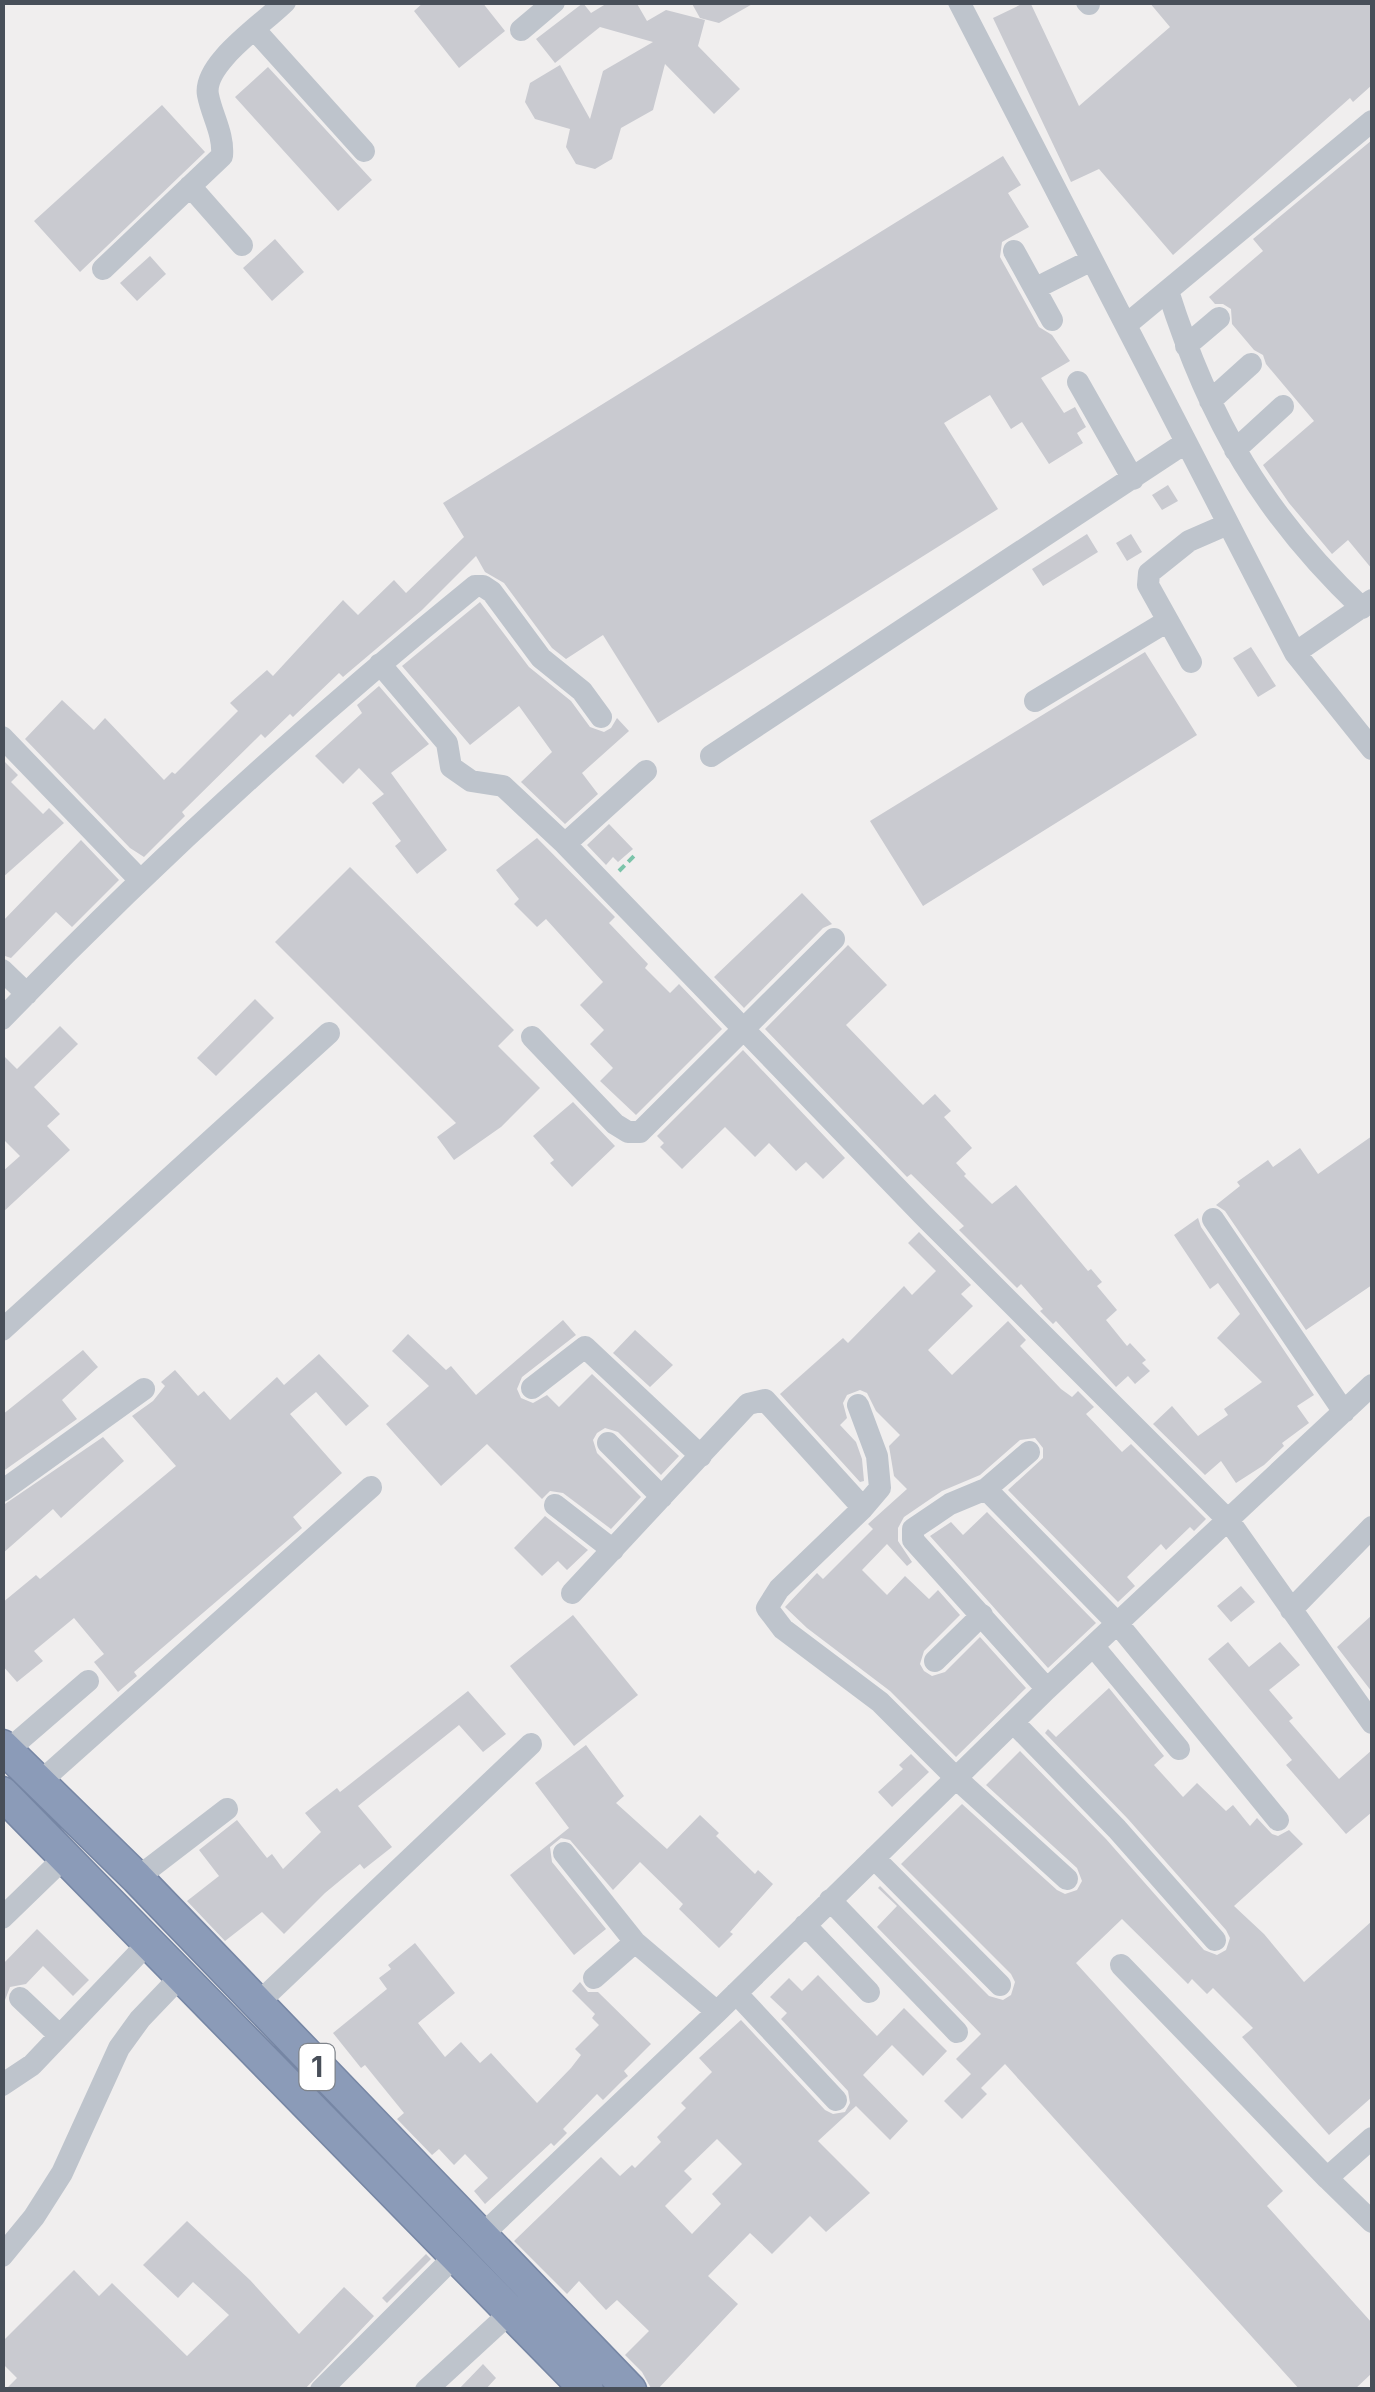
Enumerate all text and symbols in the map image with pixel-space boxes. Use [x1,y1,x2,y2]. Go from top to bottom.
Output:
road number: 1 [300,2044,334,2090]

